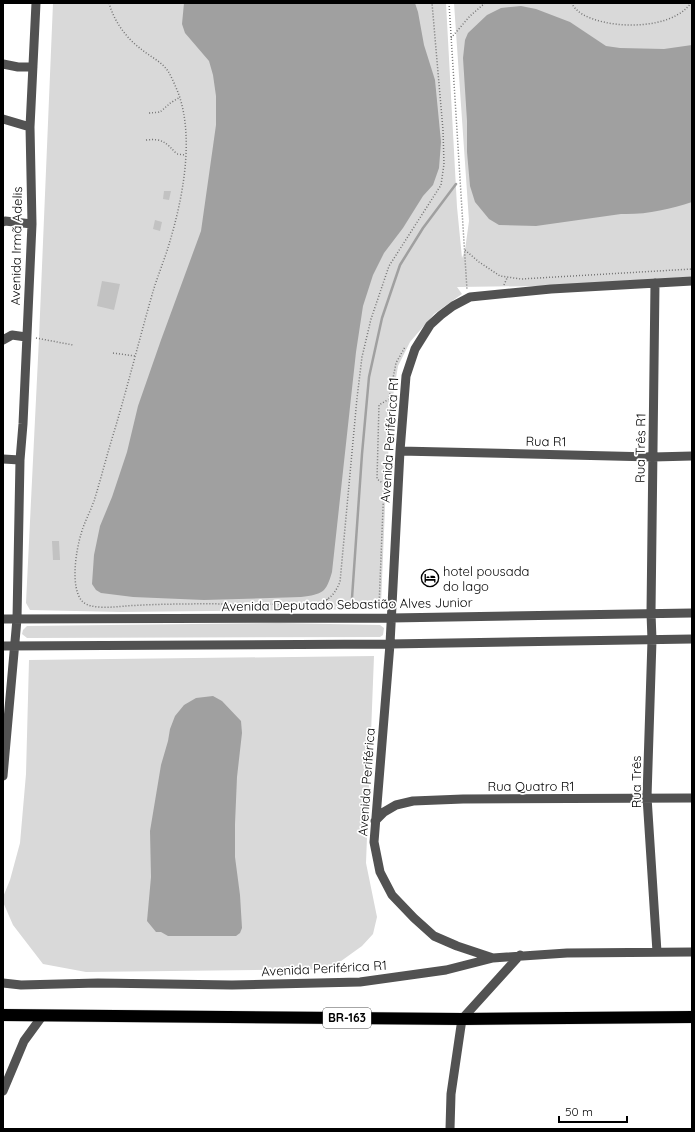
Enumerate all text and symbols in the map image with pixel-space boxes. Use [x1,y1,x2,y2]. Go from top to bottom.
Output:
street label: Avenida Irmã Adelis [7,186,25,306]
street label: Avenida Periférica R1 [377,377,401,503]
street label: Rua Três R1 [631,413,649,483]
street label: Rua R1 [525,433,567,449]
place label: hotel pousada do lago [443,563,529,594]
hotel icon: hotel pousada do lago [420,568,440,588]
street label: Avenida Deputado Sebastião Alves Junior [221,594,473,614]
street label: Avenida Periférica [354,727,378,837]
street label: Rua Três [628,756,644,808]
street label: Rua Quatro R1 [488,778,574,794]
street label: Avenida Periférica R1 [261,957,387,979]
road number: BR-163 [323,1008,371,1028]
scale bar [559,1098,627,1124]
text: 50 m [565,1104,593,1119]

